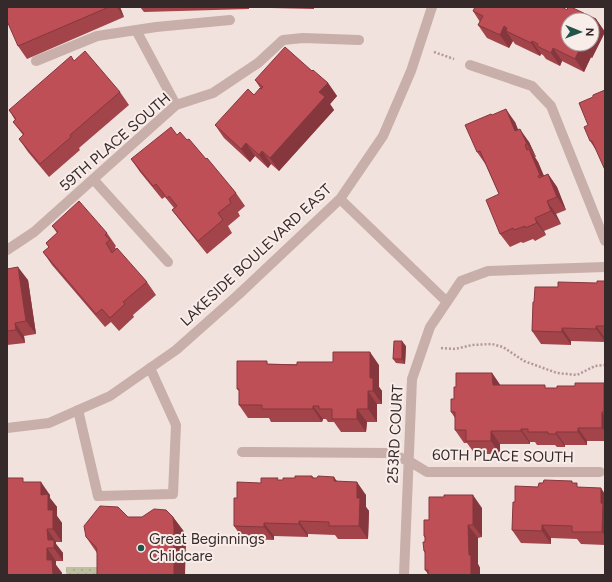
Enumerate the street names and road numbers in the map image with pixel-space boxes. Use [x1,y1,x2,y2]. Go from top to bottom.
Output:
street label: 59TH PLACE SOUTH [56,89,174,195]
street label: LAKESIDE BOULEVARD EAST [177,180,336,330]
street label: 253RD COURT [383,383,407,484]
street label: 60TH PLACE SOUTH [432,446,574,466]

